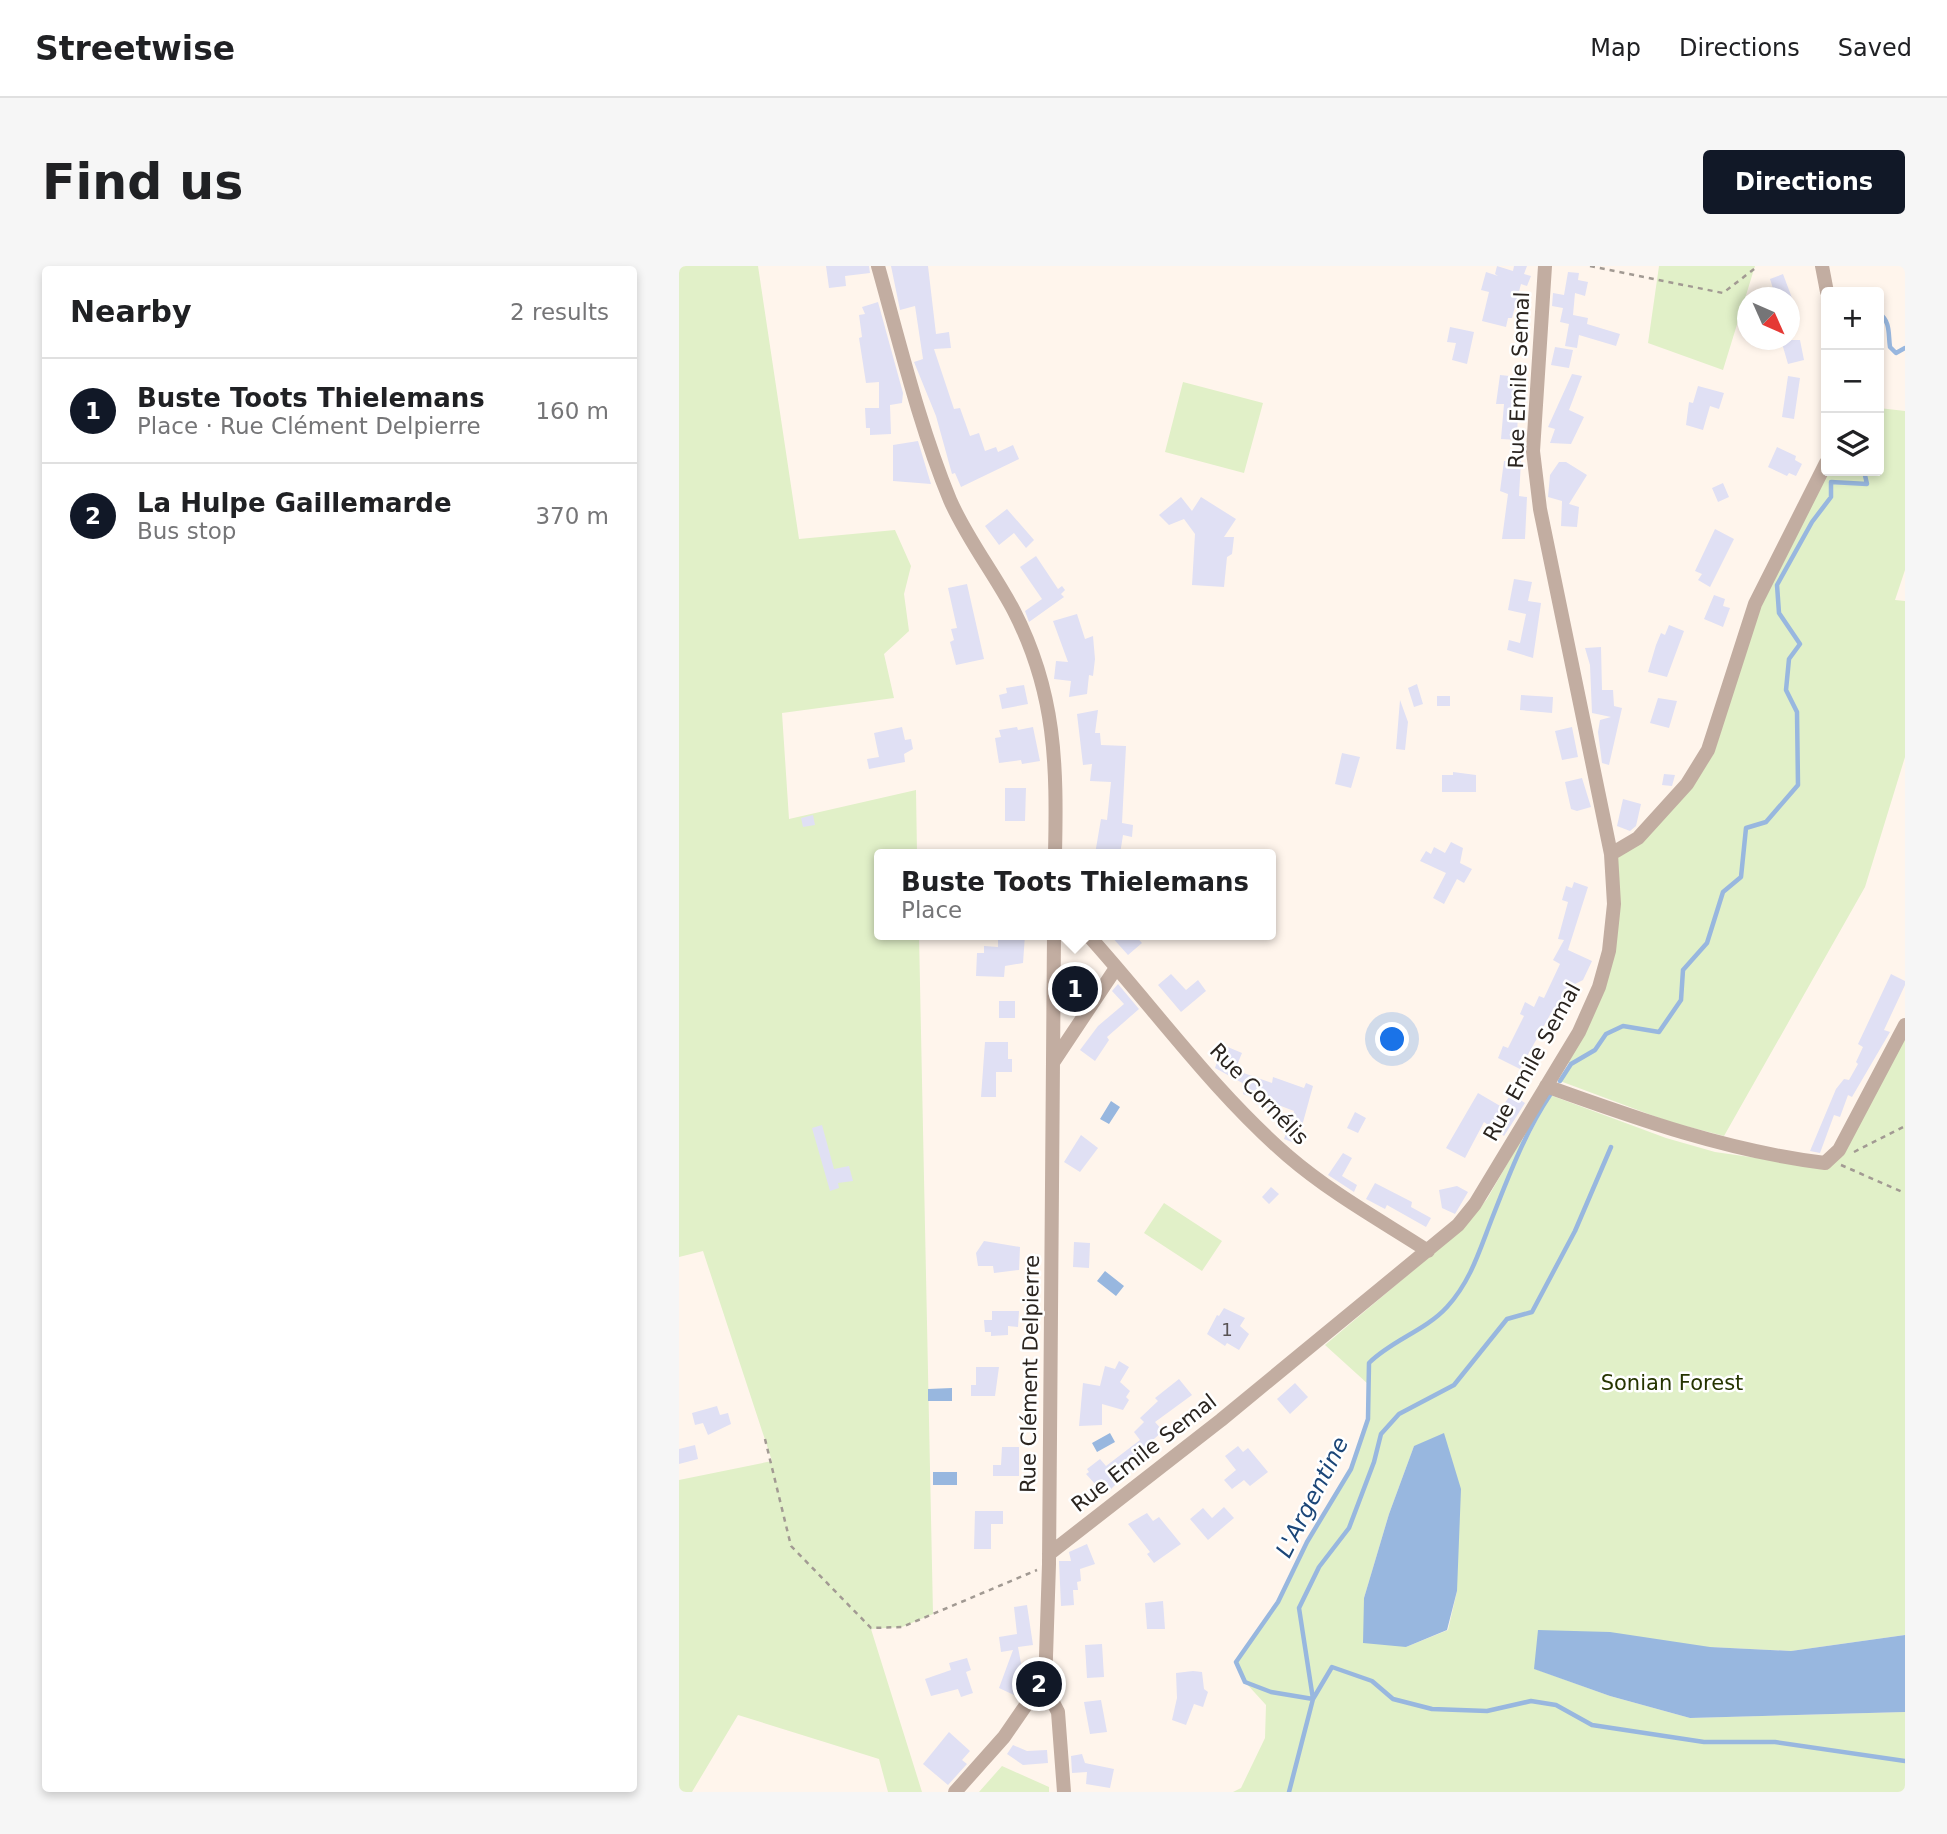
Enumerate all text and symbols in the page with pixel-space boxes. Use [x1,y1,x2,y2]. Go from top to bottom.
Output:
text: Streetwise [35,29,235,68]
text: Map [1590,34,1641,62]
text: Directions [1679,34,1800,62]
text: Saved [1838,34,1912,62]
button: Directions [1703,150,1905,214]
text: Find us [42,154,243,211]
north arrow [1737,287,1800,350]
map controls [1821,287,1884,476]
button: + [1821,287,1884,350]
street label: Rue Emile Semal [1504,291,1534,469]
text: Nearby [70,294,192,329]
text: 2 results [510,299,609,325]
button: − [1821,350,1884,413]
text: Buste Toots Thielemans [137,383,485,413]
text: 1 [85,398,101,424]
text: 160 m [535,398,609,424]
text: Place · Rue Clément Delpierre [137,413,481,439]
button: layers [1821,413,1884,476]
text: La Hulpe Gaillemarde [137,488,452,518]
text: 2 [85,503,101,529]
text: 370 m [535,503,609,529]
text: Bus stop [137,518,236,544]
popup [874,849,1276,940]
text: Buste Toots Thielemans [901,867,1249,897]
text: Place [901,897,962,923]
pin: 1 [1052,963,1098,1015]
street label: Rue Emile Semal [1479,979,1585,1145]
your location [1375,1022,1409,1056]
street label: Rue Cornélis [1205,1038,1313,1150]
street label: Rue Clément Delpierre [1016,1255,1044,1493]
house number: 1 [1221,1319,1233,1340]
park label: Sonian Forest [1601,1371,1743,1395]
street label: Rue Emile Semal [1067,1389,1221,1517]
water label: L'Argentine [1270,1432,1354,1562]
pin: 2 [1016,1658,1062,1710]

